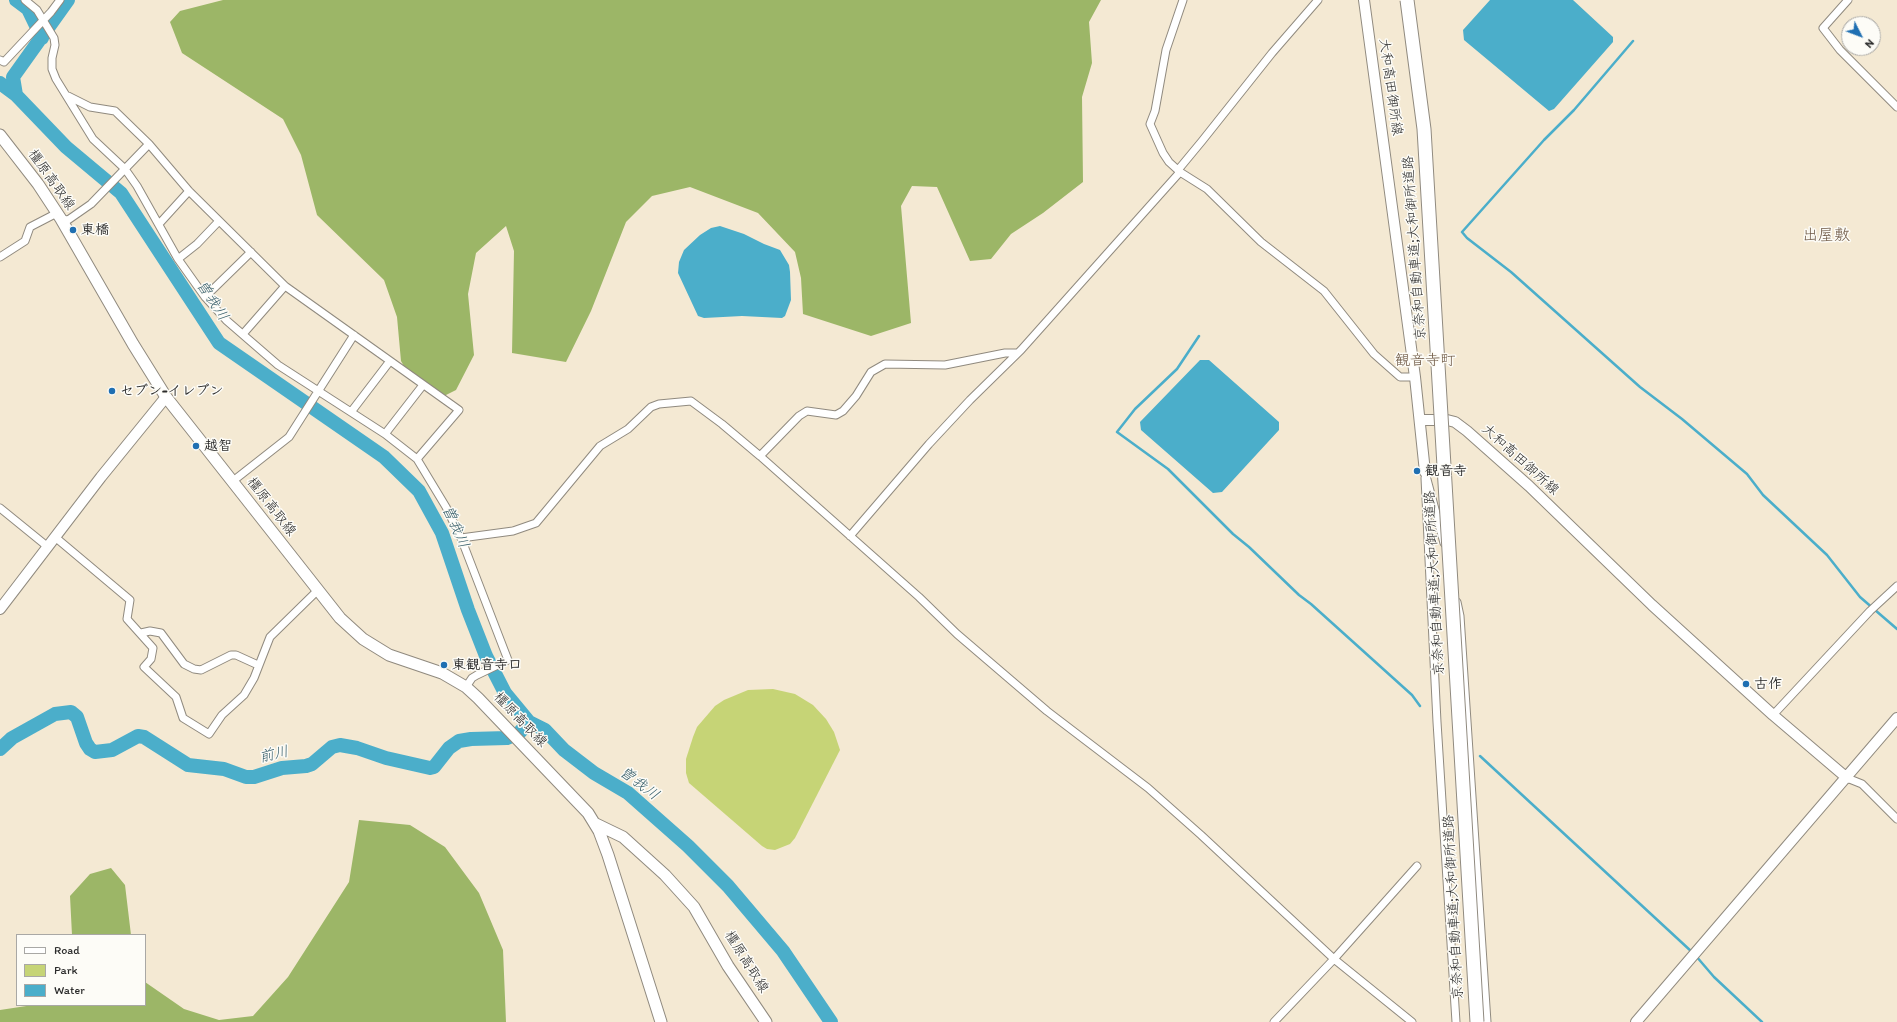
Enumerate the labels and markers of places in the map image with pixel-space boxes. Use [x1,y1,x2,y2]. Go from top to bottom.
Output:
place label: 東橋 [81,222,109,238]
marker: 東橋 [68,225,78,235]
place label: セブン-イレブン [120,383,224,399]
marker: セブン-イレブン [107,386,117,396]
place label: 越智 [204,438,232,454]
marker: 越智 [191,441,201,451]
place label: 観音寺 [1425,463,1467,479]
marker: 観音寺 [1412,466,1422,476]
place label: 東観音寺口 [452,657,522,673]
marker: 東観音寺口 [439,660,449,670]
place label: 古作 [1754,676,1782,692]
marker: 古作 [1741,679,1751,689]

